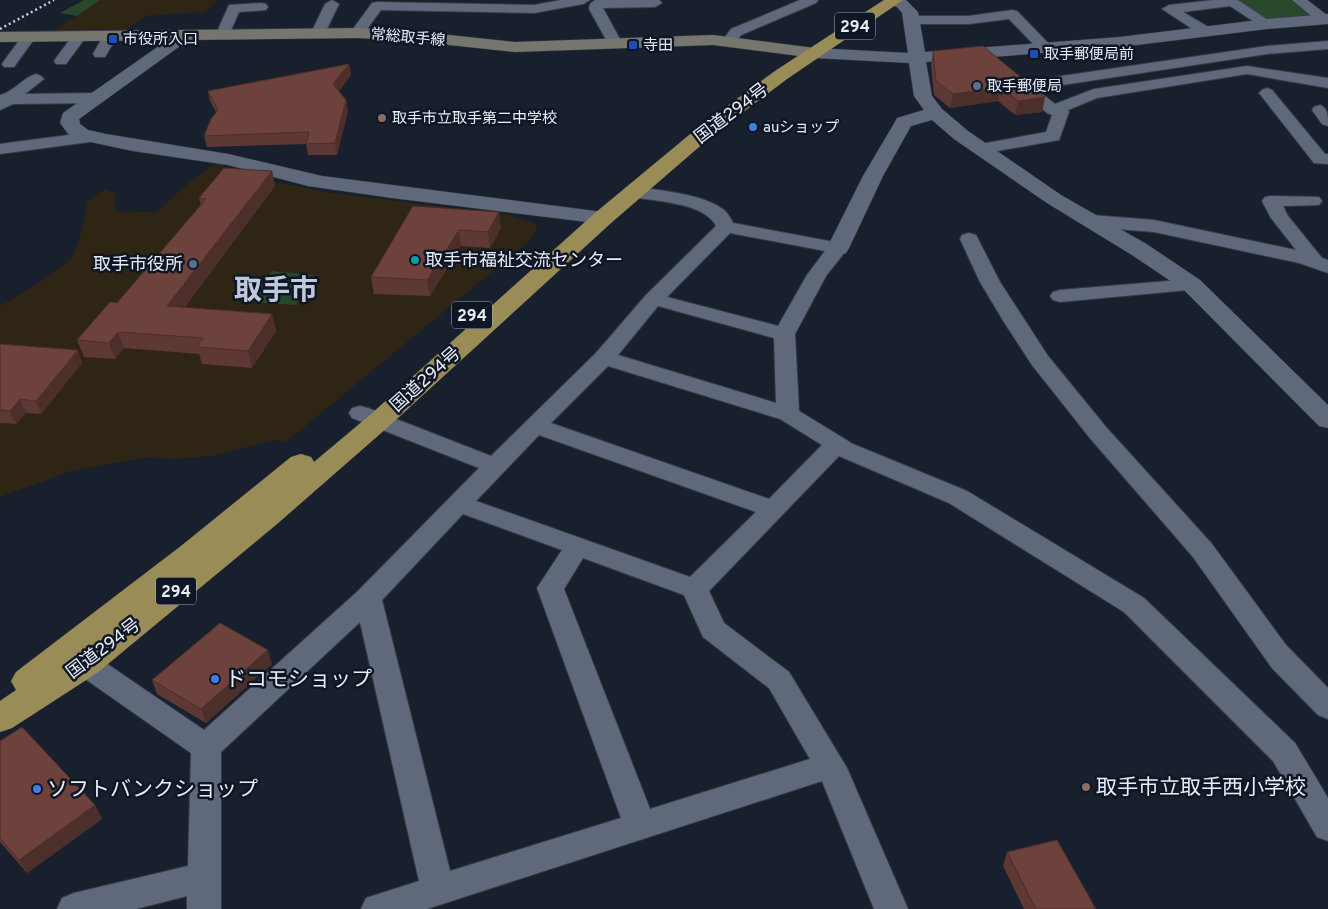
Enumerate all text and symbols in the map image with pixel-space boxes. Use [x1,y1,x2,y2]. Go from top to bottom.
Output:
road number: 294 [835,12,875,40]
street label: 常総取手線 [370,26,446,51]
place label: 市役所入口 [123,31,198,50]
marker: 市役所入口 [107,33,119,45]
place label: 寺田 [643,37,673,56]
marker: 寺田 [627,39,639,51]
place label: 取手郵便局前 [1044,46,1134,65]
marker: 取手郵便局前 [1028,48,1040,60]
place label: 取手郵便局 [987,78,1062,97]
street label: 国道294号 [690,79,774,150]
marker: 取手郵便局 [971,80,983,92]
place label: 取手市立取手第二中学校 [392,110,557,129]
marker: 取手市立取手第二中学校 [376,112,388,124]
place label: auショップ [763,119,839,138]
marker: auショップ [747,121,759,133]
place label: 取手市福祉交流センター [425,250,623,273]
place label: 取手市役所 [93,254,183,277]
marker: 取手市福祉交流センター [409,254,421,266]
marker: 取手市役所 [187,258,199,270]
district label: 取手市 [234,274,318,310]
road number: 294 [452,302,492,328]
street label: 国道294号 [386,342,466,418]
road number: 294 [156,578,196,604]
street label: 国道294号 [62,614,146,685]
place label: ドコモショップ [225,667,372,694]
marker: ドコモショップ [209,673,221,685]
place label: 取手市立取手西小学校 [1096,775,1306,802]
place label: ソフトバンクショップ [47,777,258,804]
marker: 取手市立取手西小学校 [1080,781,1092,793]
marker: ソフトバンクショップ [31,783,43,795]

